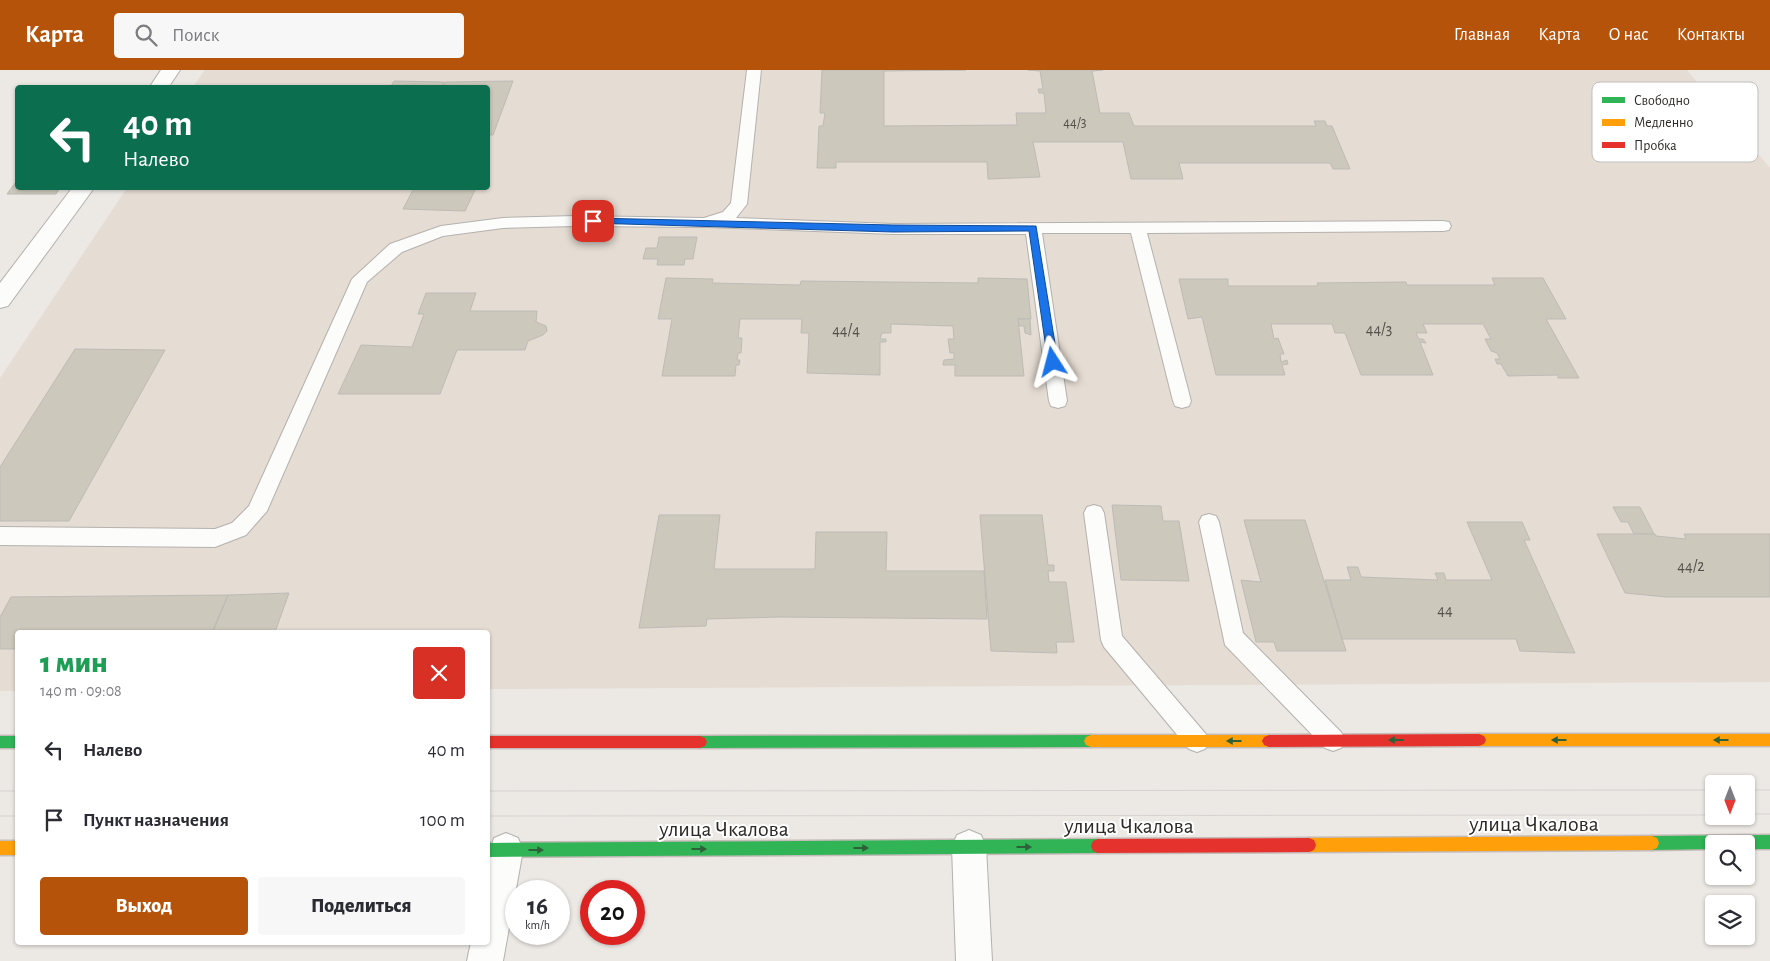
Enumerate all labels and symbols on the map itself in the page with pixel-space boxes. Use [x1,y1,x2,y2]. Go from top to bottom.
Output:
legend [1592,82,1758,162]
text: Свободно [1634,94,1690,108]
house number: 44/3 [1063,116,1087,130]
text: Медленно [1634,116,1693,130]
text: Пробка [1634,139,1677,153]
pin [572,200,614,242]
house number: 44/3 [1366,321,1392,337]
house number: 44/4 [832,322,860,338]
position arrow [1026,335,1078,387]
house number: 44/2 [1677,558,1705,574]
house number: 44 [1437,602,1453,618]
one-way arrow [1388,736,1404,744]
one-way arrow [1551,736,1567,744]
one-way arrow [1713,736,1729,744]
one-way arrow [1226,737,1242,745]
north arrow [1705,775,1755,825]
street label: улица Чкалова [1468,813,1599,835]
street label: улица Чкалова [1063,815,1194,837]
street label: улица Чкалова [658,818,789,840]
one-way arrow [1016,843,1032,851]
one-way arrow [853,844,869,852]
one-way arrow [691,845,707,853]
one-way arrow [528,846,544,854]
speed limit sign: 20 [580,880,645,945]

